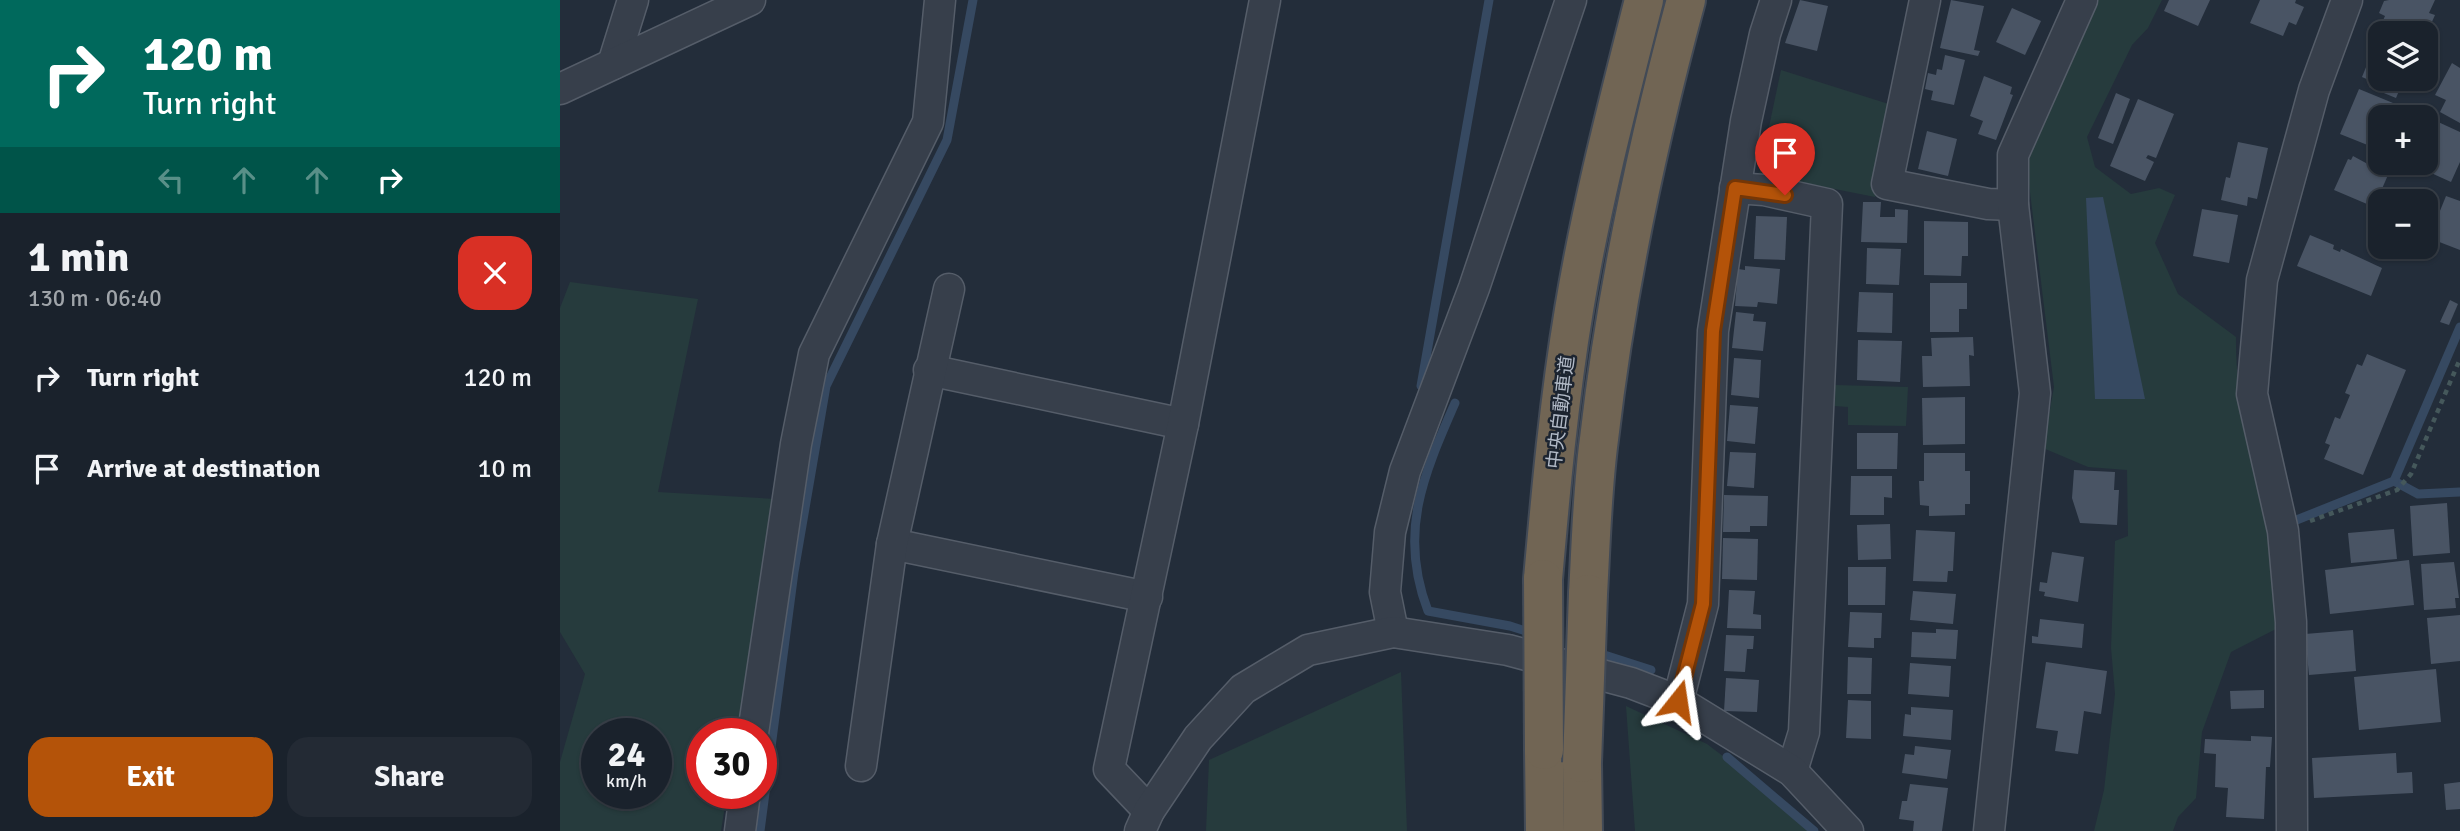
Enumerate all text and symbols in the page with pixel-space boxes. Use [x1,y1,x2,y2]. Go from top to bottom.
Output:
map controls [2368,21,2438,259]
button: layers [2368,21,2438,91]
text: 120 m [143,24,273,84]
icon: right [28,28,119,119]
text: Turn right [143,84,276,123]
button: + [2368,105,2438,175]
pin [1755,123,1815,195]
icon: arrive [1766,134,1804,172]
icon: left [152,161,190,199]
icon: ahead [225,161,263,199]
icon: ahead [298,161,336,199]
icon: right [371,161,409,199]
button: − [2368,189,2438,259]
text: 1 min [28,232,129,283]
button: close [458,236,532,310]
text: 130 m · 06:40 [28,284,162,313]
street label: 中央自動車道 [1542,354,1580,470]
icon: right [28,359,66,397]
text: Turn right [87,362,199,394]
text: 120 m [463,362,532,394]
icon: arrive [28,450,66,488]
text: Arrive at destination [87,453,320,485]
text: 10 m [477,453,532,485]
position arrow [1641,664,1715,738]
speed limit sign: 30 [686,718,777,809]
text: 24 [608,733,645,776]
button: Exit [28,737,273,817]
button: Share [287,737,532,817]
text: km/h [606,770,647,792]

